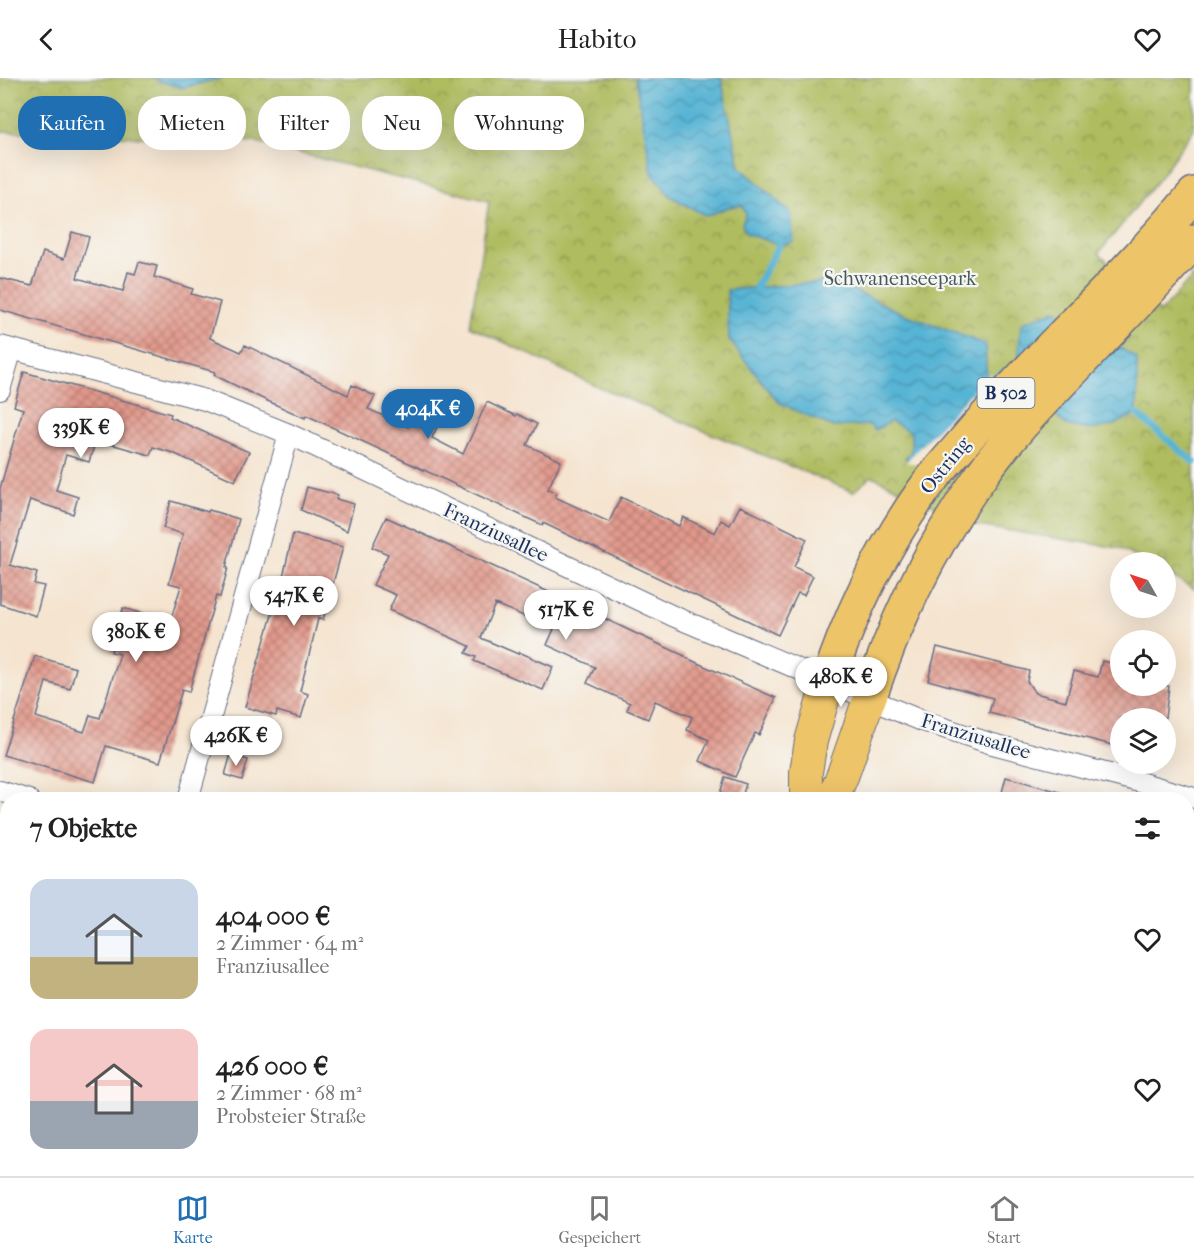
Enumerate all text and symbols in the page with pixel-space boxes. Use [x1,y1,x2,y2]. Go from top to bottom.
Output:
icon: back [30,23,63,56]
text: Habito [558,23,636,55]
icon: heart [1131,23,1164,56]
chip: Kaufen [18,96,126,150]
chip: Mieten [138,96,246,150]
chip: Filter [258,96,350,150]
chip: Neu [362,96,442,150]
chip: Wohnung [454,96,584,150]
park label: Schwanenseepark [824,267,977,290]
road number: B 502 [978,378,1034,408]
pin: 404K € [379,389,477,440]
text: 404K € [395,397,461,420]
pin: 339K € [32,408,130,459]
text: 339K € [52,416,110,439]
street label: Ostring [915,432,976,499]
street label: Franziusallee [440,498,552,567]
north arrow [1110,552,1176,618]
map controls [1110,552,1176,774]
pin: 547K € [245,576,343,627]
text: 547K € [264,584,324,607]
pin: 517K € [517,590,615,641]
text: 517K € [538,598,594,621]
pin: 380K € [87,612,185,663]
text: 380K € [106,620,166,643]
button: locate [1110,630,1176,696]
pin: 480K € [792,657,890,708]
text: 480K € [809,665,873,688]
button: layers [1110,708,1176,774]
street label: Franziusallee [918,709,1034,764]
pin: 426K € [187,716,285,767]
text: 426K € [204,724,268,747]
icon: filters [1131,812,1164,845]
text: 7 Objekte [30,813,137,844]
text: 404 000 € [216,901,330,932]
icon: home [78,903,150,975]
icon: heart [1131,923,1164,956]
text: 2 Zimmer · 64 m² [216,932,363,955]
text: Franziusallee [216,955,329,978]
text: 426 000 € [216,1051,328,1082]
icon: home [78,1053,150,1125]
icon: heart [1131,1073,1164,1106]
text: 2 Zimmer · 68 m² [216,1082,362,1105]
text: Probsteier Straße [216,1105,366,1128]
tab: Karte [173,1192,213,1247]
tab: Gespeichert [558,1192,641,1247]
tab: Start [987,1192,1021,1247]

